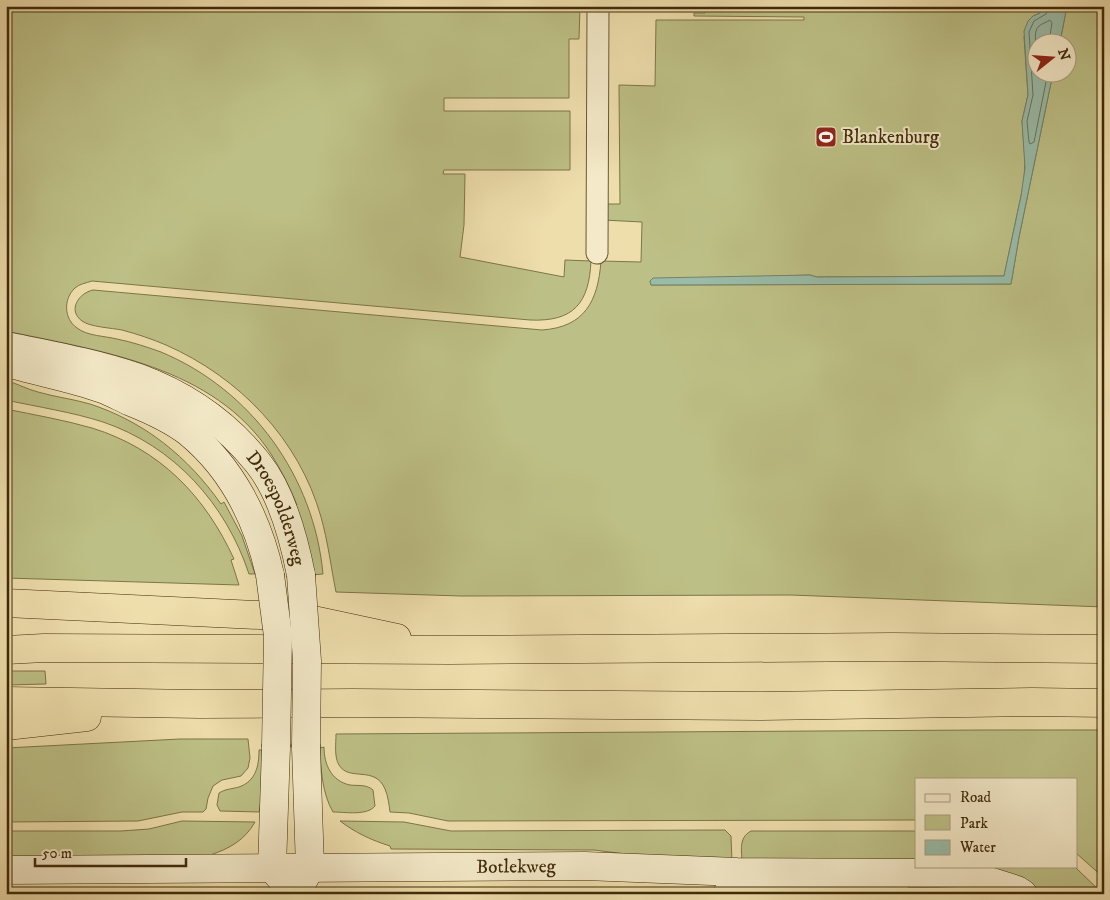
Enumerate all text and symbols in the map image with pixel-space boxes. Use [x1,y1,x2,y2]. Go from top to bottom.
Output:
north arrow [1028,32,1078,82]
text: N [1053,46,1074,63]
sports icon: Blankenburg [814,125,838,149]
place label: Blankenburg [842,126,940,149]
street label: Droespolderweg [241,446,310,568]
legend [915,778,1078,868]
text: Road [960,788,992,807]
text: Park [960,814,989,833]
scale bar [35,835,186,867]
text: Water [959,838,996,857]
text: 50 m [42,844,72,863]
street label: Botlekweg [476,855,557,878]

